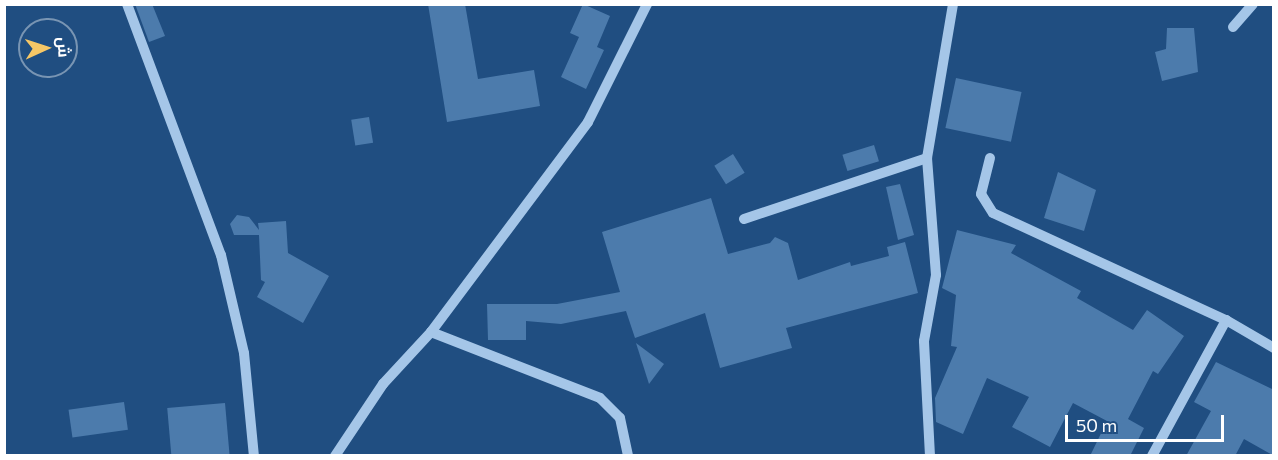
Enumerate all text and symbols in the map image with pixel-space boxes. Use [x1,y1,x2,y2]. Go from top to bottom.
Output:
north arrow [18,18,78,78]
text: ش [54,36,75,58]
scale bar [1068,403,1227,441]
text: 50 m [1076,414,1117,436]

